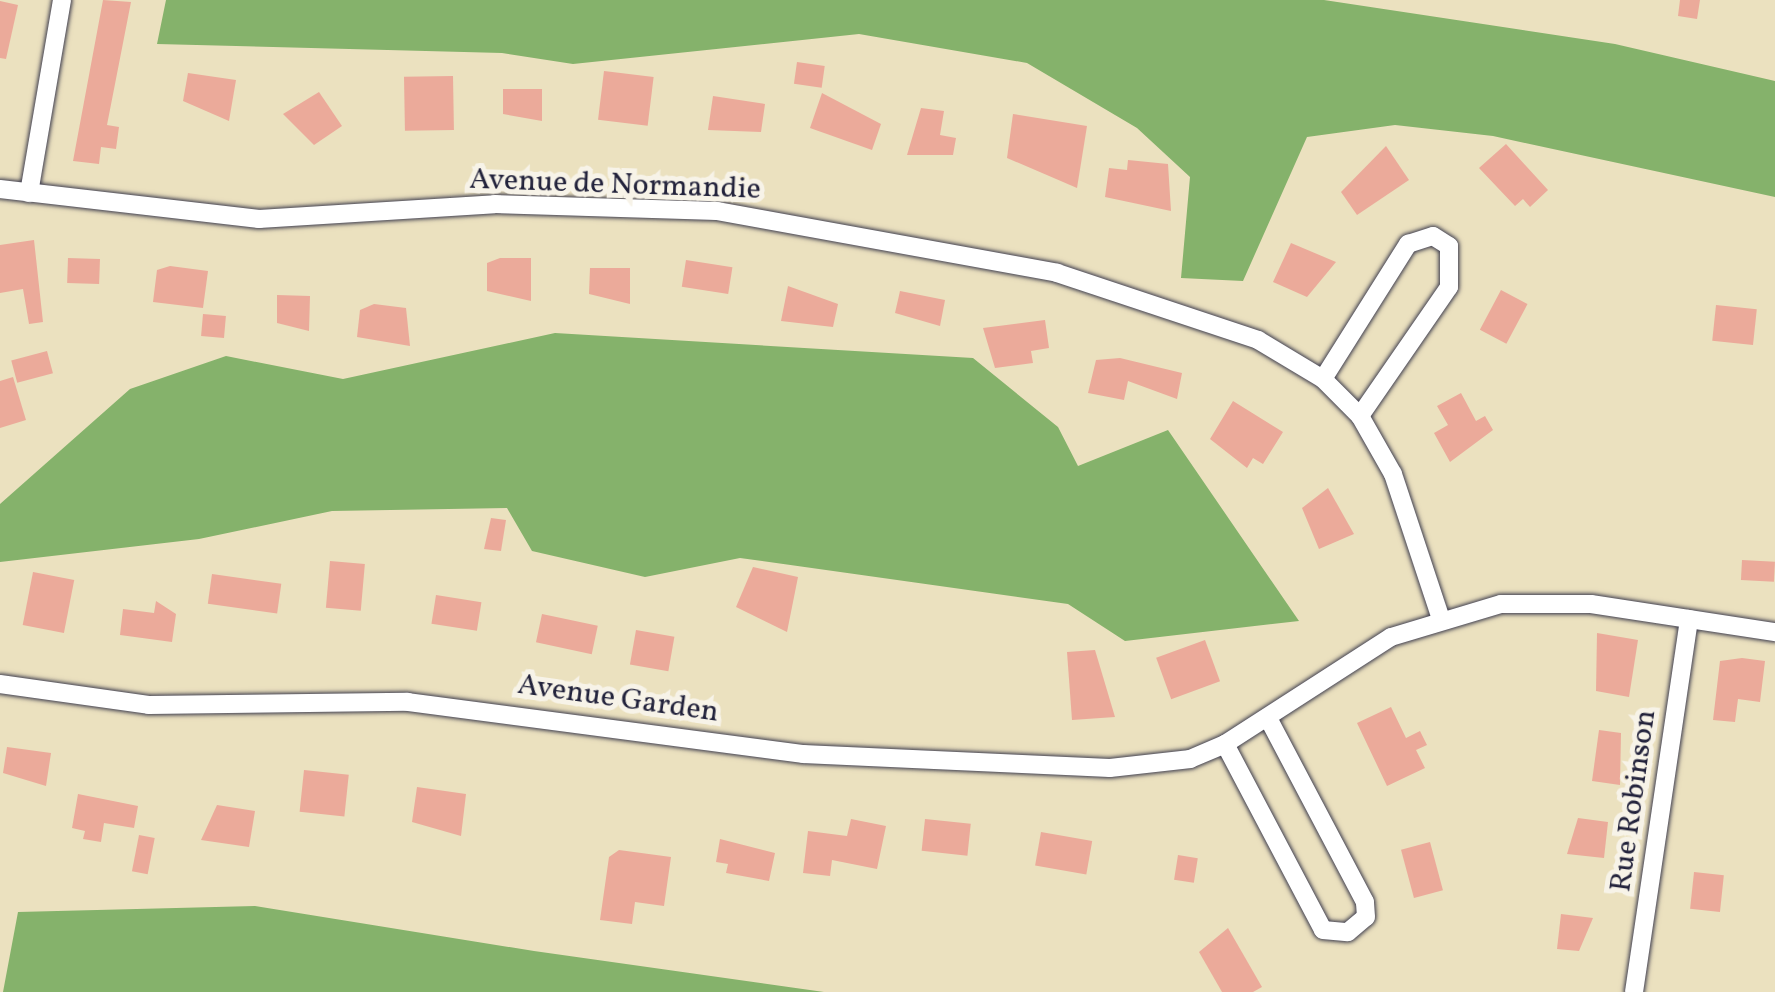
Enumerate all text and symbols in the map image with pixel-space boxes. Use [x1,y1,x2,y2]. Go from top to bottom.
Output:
street label: Avenue de Normandie [469,162,761,208]
street label: Avenue Garden [515,667,721,731]
street label: Rue Robinson [1603,708,1665,894]

